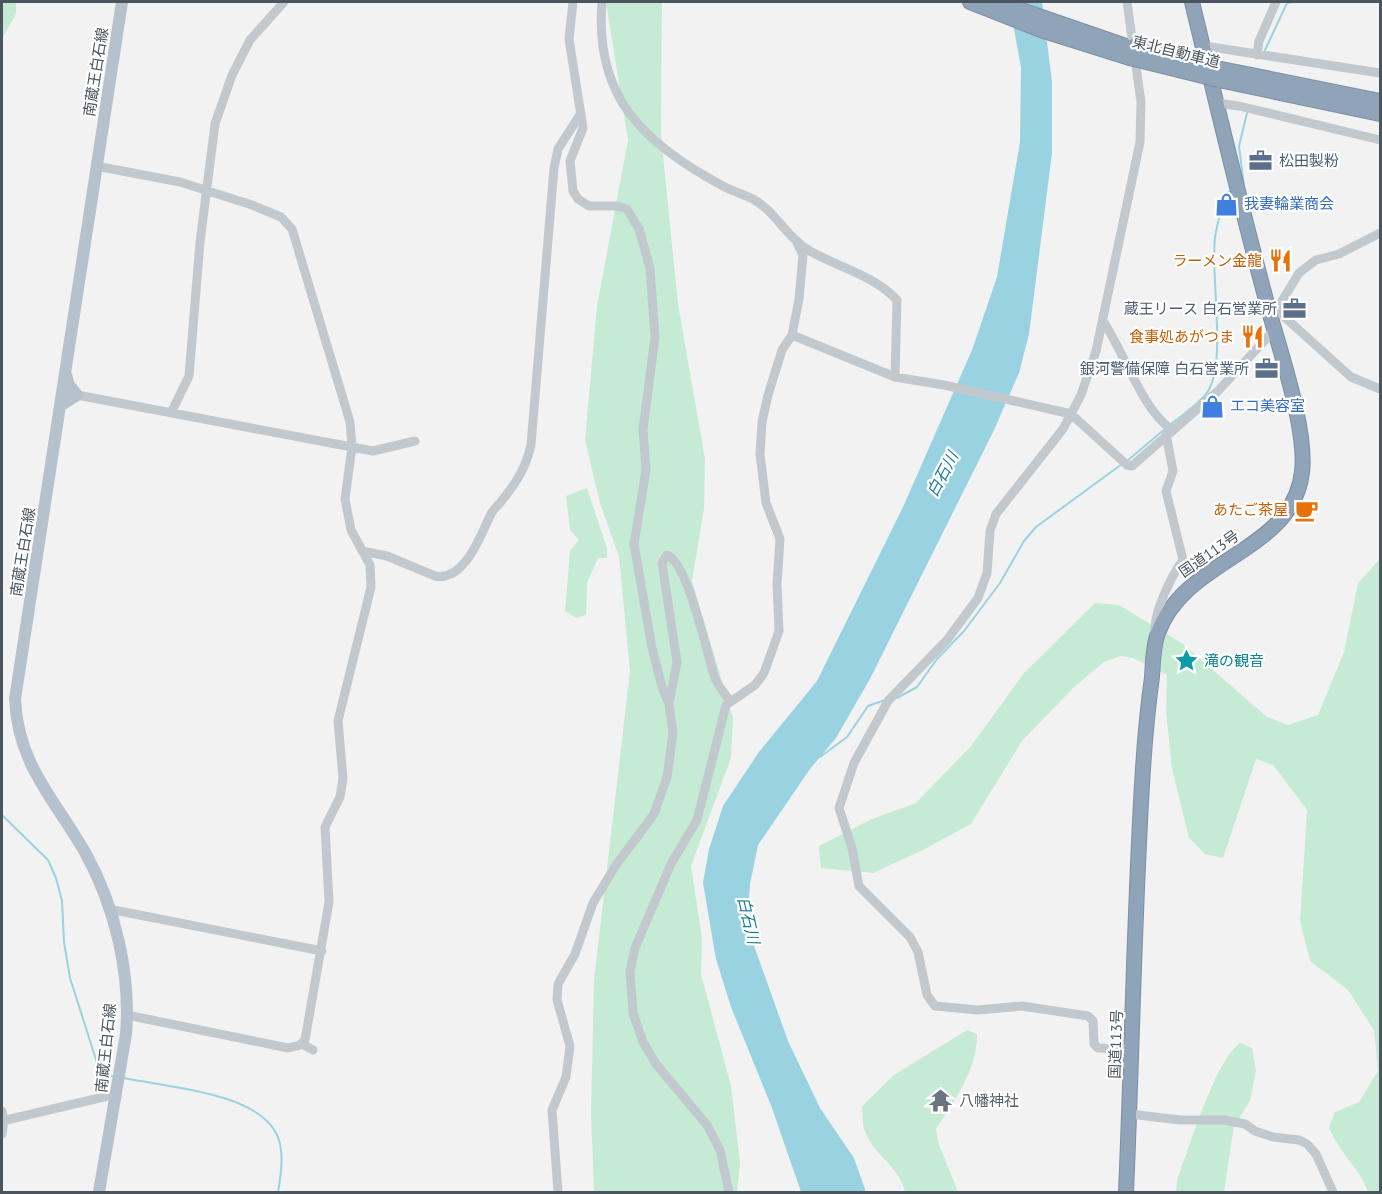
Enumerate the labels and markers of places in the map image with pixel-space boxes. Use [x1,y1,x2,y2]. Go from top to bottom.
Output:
office icon: 松田製粉 [1248,148,1274,174]
place label: 松田製粉 [1279,151,1339,170]
shop icon: 我妻輪業商会 [1213,191,1239,217]
place label: 我妻輪業商会 [1244,194,1334,213]
restaurant icon: ラーメン金龍 [1267,248,1293,274]
place label: ラーメン金龍 [1173,251,1262,270]
office icon: 蔵王リース 白石営業所 [1282,296,1308,322]
place label: 蔵王リース 白石営業所 [1124,299,1277,318]
restaurant icon: 食事処あがつま [1239,324,1265,350]
place label: 食事処あがつま [1129,327,1234,346]
office icon: 銀河警備保障 白石営業所 [1254,356,1280,382]
place label: 銀河警備保障 白石営業所 [1080,359,1249,378]
shop icon: エコ美容室 [1199,393,1225,419]
place label: エコ美容室 [1230,396,1305,415]
cafe icon: あたご茶屋 [1293,497,1319,523]
place label: あたご茶屋 [1213,500,1288,519]
place icon: 滝の観音 [1173,648,1199,674]
place label: 滝の観音 [1204,651,1264,670]
temple icon: 八幡神社 [928,1088,954,1114]
place label: 八幡神社 [959,1091,1019,1110]

